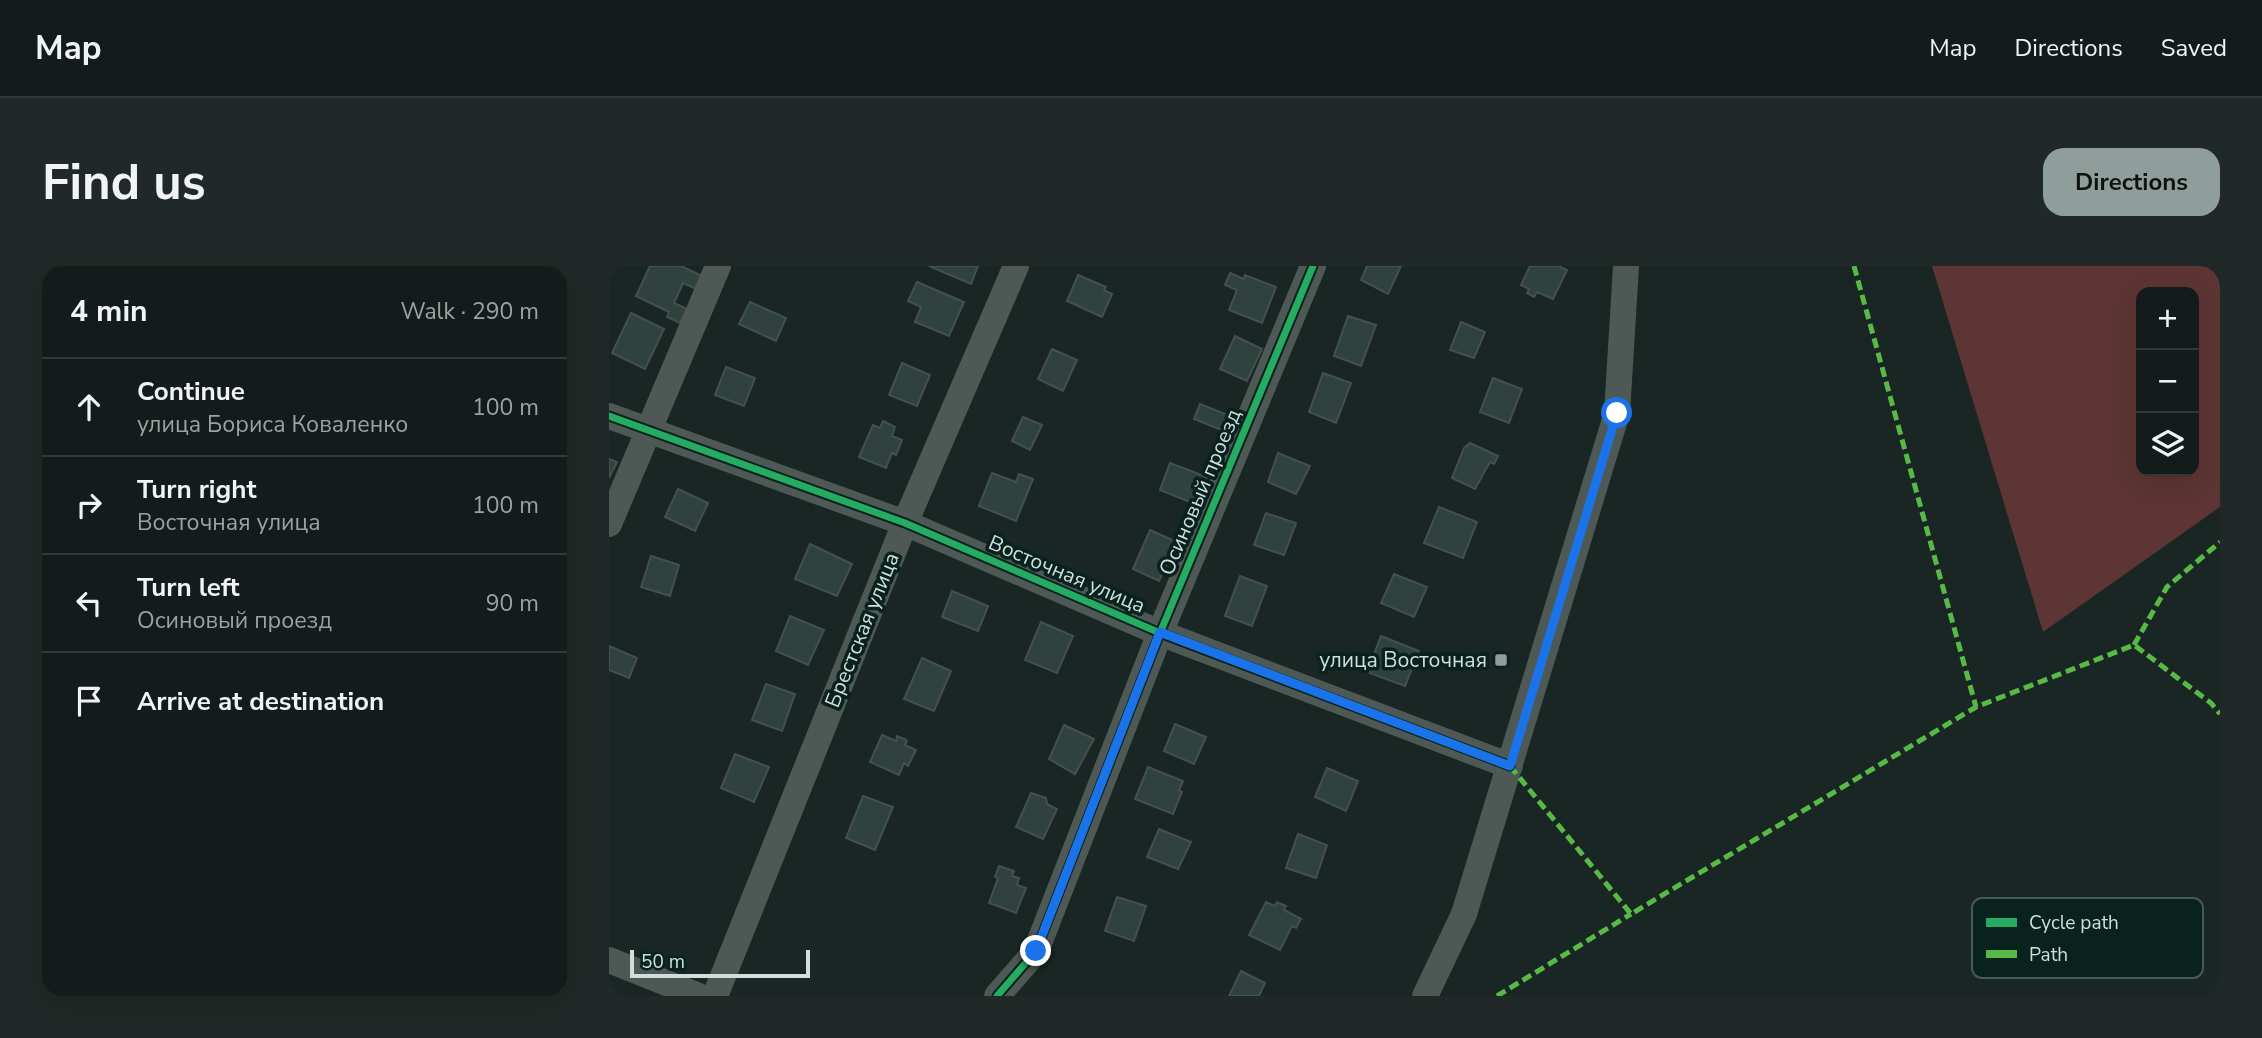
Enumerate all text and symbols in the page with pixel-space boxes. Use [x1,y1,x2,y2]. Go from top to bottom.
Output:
text: Map [35,26,102,71]
text: Map [1929,32,1976,64]
text: Directions [2014,32,2123,64]
text: Saved [2161,32,2227,64]
button: Directions [2043,148,2220,216]
text: Find us [42,149,206,216]
map controls [2136,287,2199,476]
button: + [2136,287,2199,350]
text: 4 min [70,291,148,332]
text: Walk · 290 m [400,296,539,327]
button: − [2136,350,2199,413]
text: Continue [137,374,245,409]
icon: ahead [70,388,108,426]
text: 100 m [472,392,539,423]
route start [1601,397,1632,428]
street label: Осиновый проезд [1152,405,1248,579]
text: улица Бориса Коваленко [137,409,408,440]
button: layers [2136,413,2199,476]
text: Turn right [137,472,256,507]
icon: right [70,486,108,524]
text: 100 m [472,490,539,521]
text: Восточная улица [137,507,321,538]
street label: Восточная улица [984,528,1150,620]
street label: Брестская улица [818,548,906,712]
text: Turn left [137,570,240,605]
icon: left [70,584,108,622]
text: 90 m [486,588,539,619]
text: Осиновый проезд [137,605,332,636]
place label: улица Восточная [1319,646,1487,674]
marker: улица Восточная [1493,652,1509,668]
icon: arrive [70,682,108,720]
text: Arrive at destination [137,684,384,719]
legend [1972,898,2203,978]
text: Cycle path [2029,910,2119,936]
route end [1020,935,1051,966]
text: Path [2029,942,2068,968]
scale bar [630,947,810,979]
text: 50 m [641,949,685,975]

